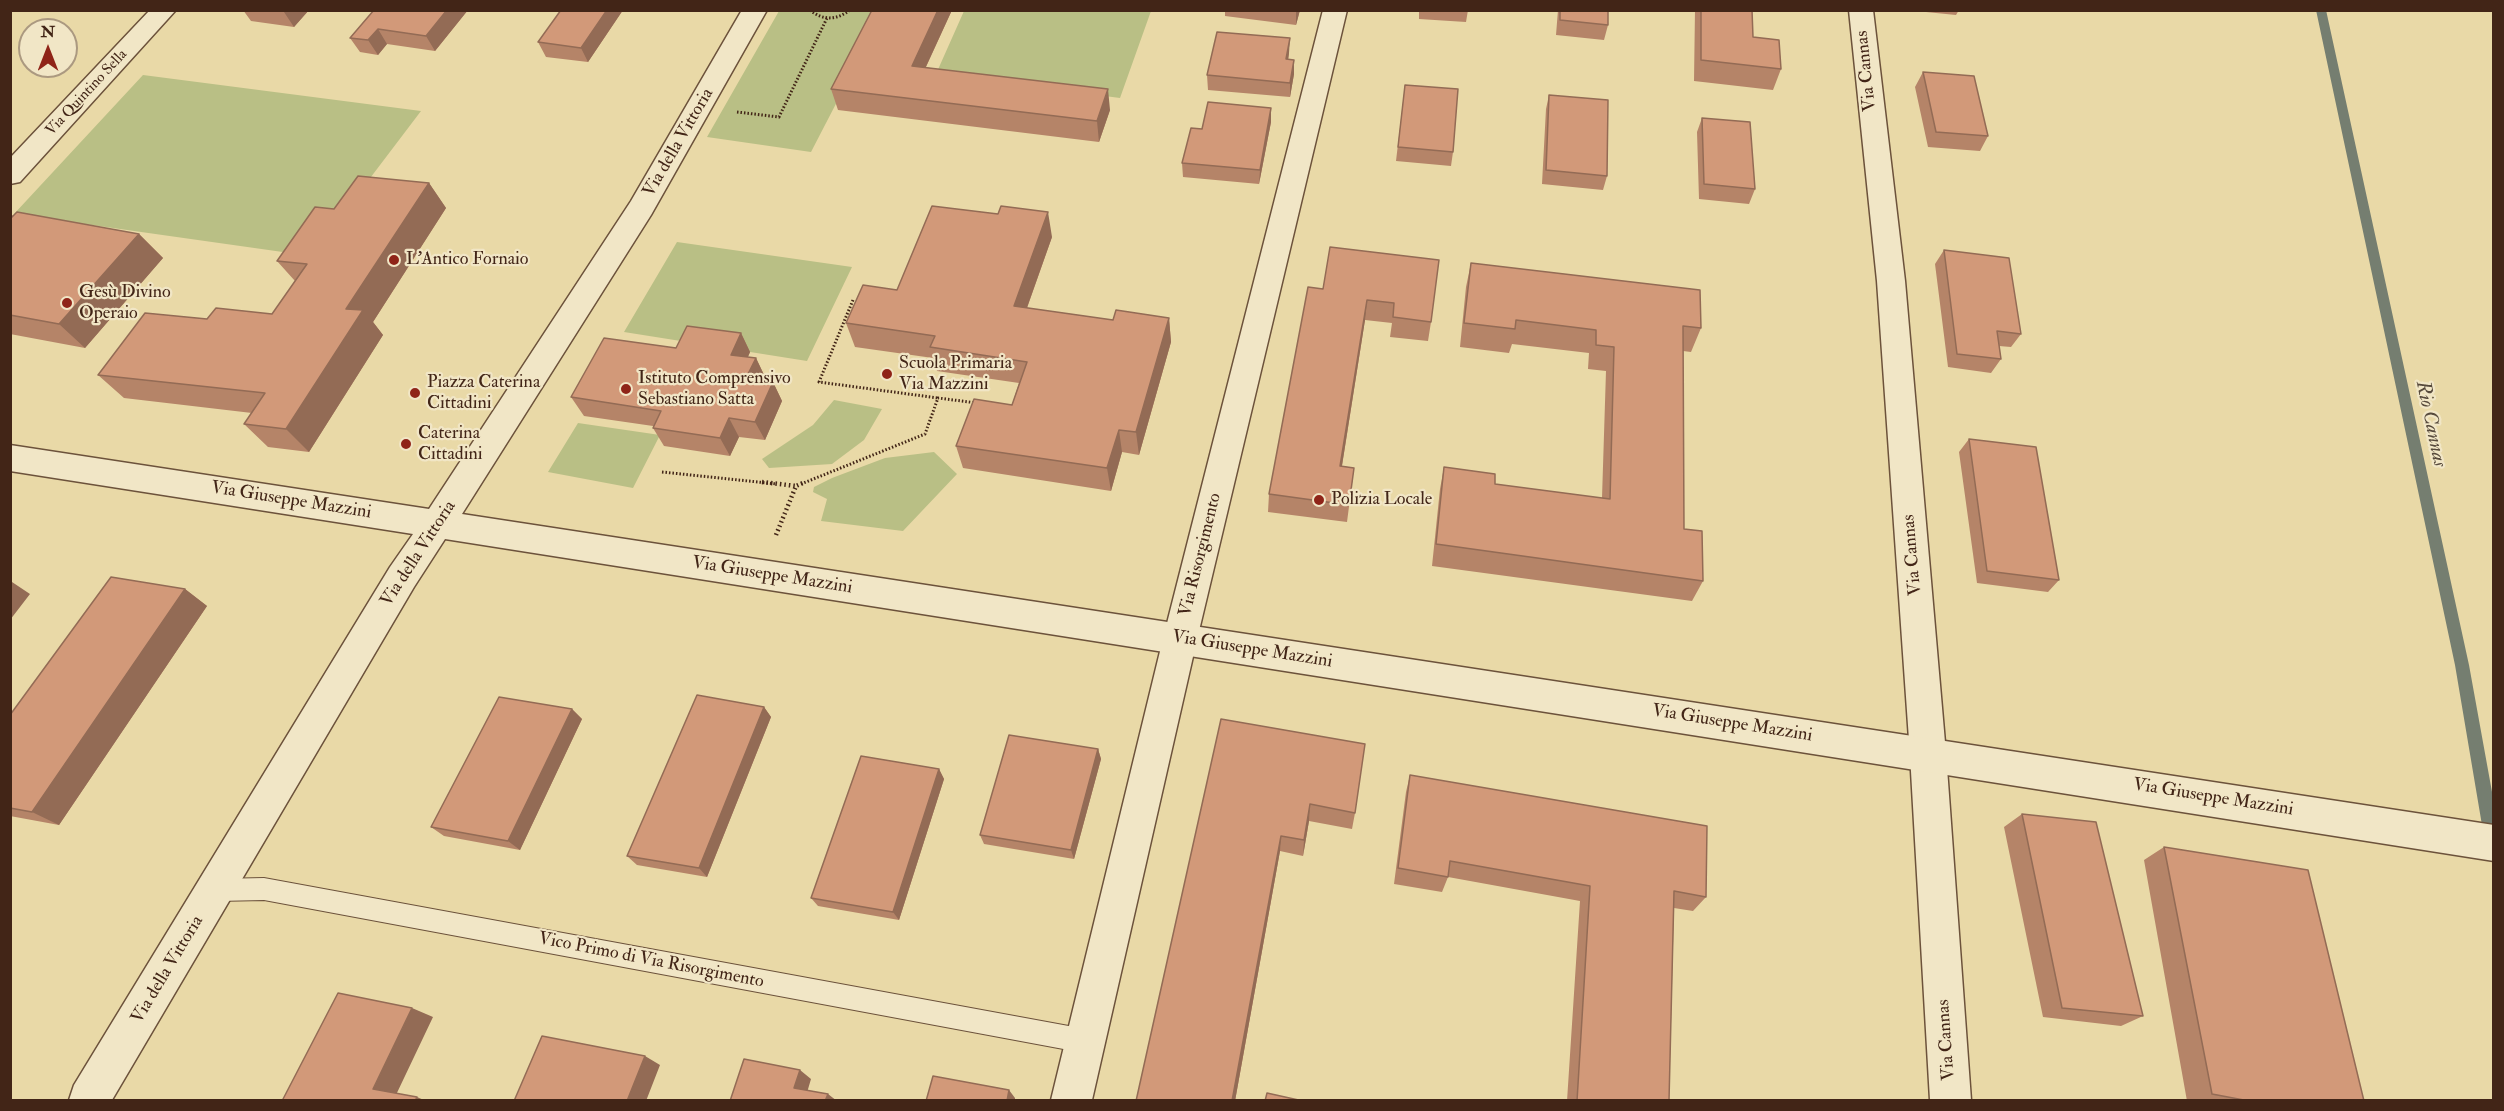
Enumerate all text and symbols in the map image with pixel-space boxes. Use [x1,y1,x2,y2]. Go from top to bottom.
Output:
north arrow [18,18,78,78]
text: N [41,22,55,42]
street label: Via Cannas [1852,29,1882,113]
street label: Via Quintino Sella [42,46,132,140]
street label: Via della Vittoria [639,85,719,201]
place label: L'Antico Fornaio [406,249,528,271]
marker: L'Antico Fornaio [387,253,401,267]
place label: Gesù Divino Operaio [79,282,171,324]
marker: Gesù Divino Operaio [60,296,74,310]
place label: Scuola Primaria Via Mazzini [899,353,1012,395]
marker: Scuola Primaria Via Mazzini [880,367,894,381]
place label: Istituto Comprensivo Sebastiano Satta [638,368,791,410]
place label: Piazza Caterina Cittadini [427,372,540,415]
water label: Rio Cannas [2409,379,2451,469]
marker: Istituto Comprensivo Sebastiano Satta [619,382,633,396]
marker: Piazza Caterina Cittadini [408,386,422,400]
place label: Caterina Cittadini [418,423,483,466]
marker: Caterina Cittadini [399,437,413,451]
street label: Via Giuseppe Mazzini [209,478,373,524]
place label: Polizia Locale [1331,489,1432,511]
street label: Via Risorgimento [1175,491,1227,619]
marker: Polizia Locale [1312,493,1326,507]
street label: Via della Vittoria [377,497,461,611]
street label: Via Cannas [1899,514,1927,596]
street label: Via Giuseppe Mazzini [690,553,854,599]
street label: Via Giuseppe Mazzini [1170,627,1334,673]
street label: Via Giuseppe Mazzini [1650,701,1814,747]
street label: Via Giuseppe Mazzini [2131,775,2295,821]
street label: Via della Vittoria [127,912,209,1028]
street label: Vico Primo di Via Risorgimento [536,929,766,993]
street label: Via Cannas [1933,999,1961,1081]

